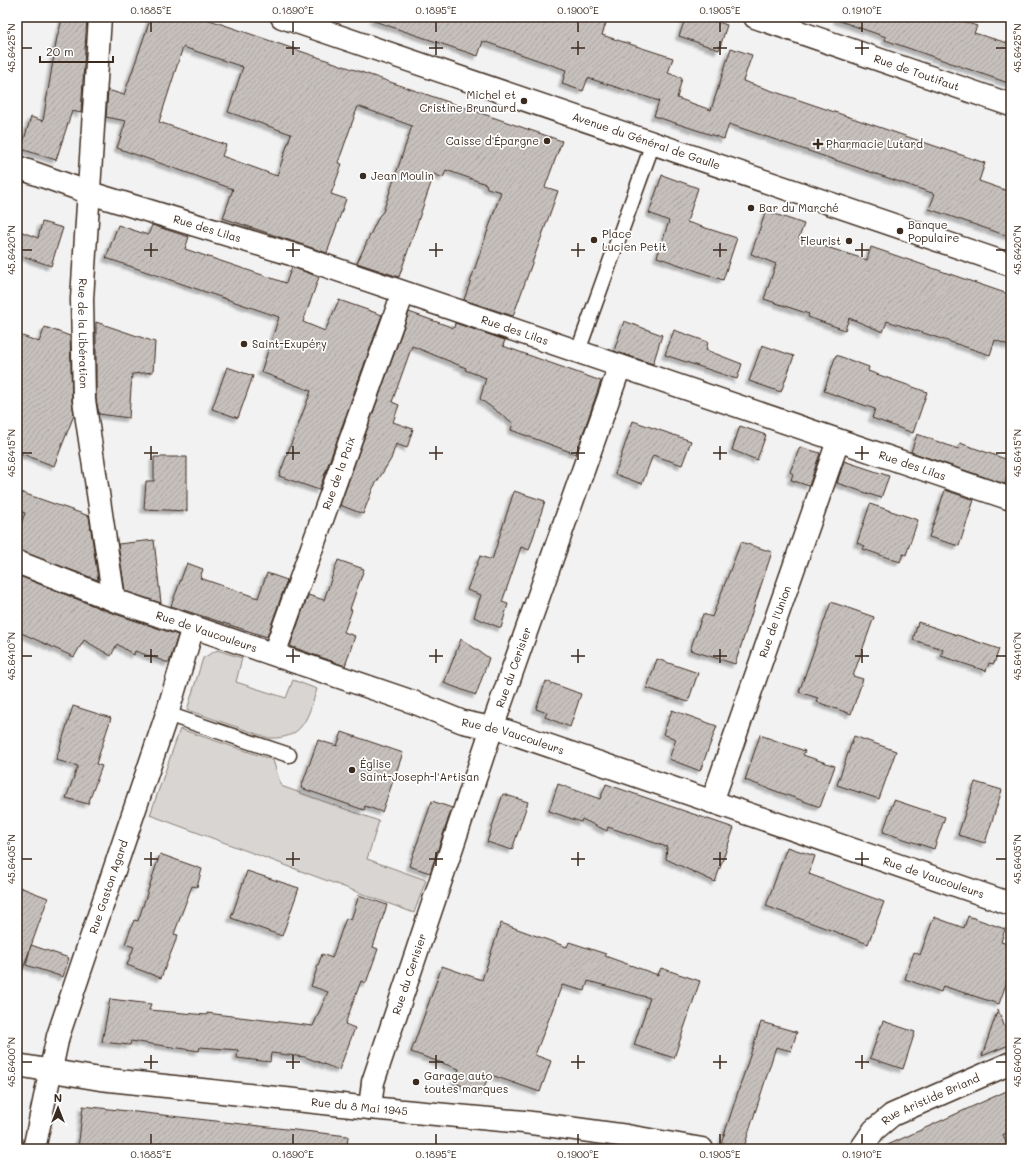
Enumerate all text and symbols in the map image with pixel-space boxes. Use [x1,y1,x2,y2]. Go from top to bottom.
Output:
text: 0.1885°E [130,3,172,17]
text: 0.1890°E [272,3,314,17]
text: 0.1895°E [416,3,457,17]
text: 0.1900°E [557,3,599,17]
text: 0.1905°E [699,3,741,17]
text: 0.1910°E [842,3,882,17]
text: 45.6425°N [4,23,18,73]
text: 45.6425°N [1010,23,1024,73]
scale bar [40,38,113,64]
text: 20 m [46,43,74,59]
street label: Rue de Toutifaut [872,50,962,94]
place label: Michel et Cristine Brunaurd [419,87,516,115]
marker: Michel et Cristine Brunaurd [519,96,529,106]
street label: Avenue du Général de Gaulle [571,108,723,173]
place label: Caisse d'Épargne [446,133,539,148]
marker: Caisse d'Épargne [542,136,552,146]
place label: Pharmacie Lutard [826,136,923,151]
marker: Pharmacie Lutard [813,139,823,149]
place label: Jean Moulin [371,168,434,183]
marker: Jean Moulin [358,171,368,181]
place label: Bar du Marché [759,200,839,215]
marker: Bar du Marché [746,203,756,213]
street label: Rue des Lilas [172,211,243,245]
place label: Banque Populaire [908,217,960,245]
text: 45.6420°N [4,225,18,275]
text: 45.6420°N [1010,225,1024,275]
place label: Place Lucien Petit [602,226,667,254]
marker: Banque Populaire [895,226,905,236]
place label: Fleurist [800,233,841,248]
marker: Place Lucien Petit [589,235,599,245]
marker: Fleurist [844,236,854,246]
street label: Rue de la Libération [75,278,92,389]
street label: Rue des Lilas [479,311,551,348]
place label: Saint-Exupéry [252,336,327,351]
marker: Saint-Exupéry [239,339,249,349]
text: 45.6415°N [4,429,18,477]
text: 45.6415°N [1010,429,1024,477]
street label: Rue de la Paix [318,434,358,512]
street label: Rue des Lilas [877,447,948,483]
street label: Rue de l'Union [755,583,794,660]
street label: Rue de Vaucouleurs [154,607,259,655]
street label: Rue du Cerisier [492,625,534,710]
text: 45.6410°N [4,632,18,680]
text: 45.6410°N [1010,632,1024,680]
street label: Rue de Vaucouleurs [461,714,567,757]
place label: Église Saint-Joseph-l'Artisan [360,756,479,784]
marker: Église Saint-Joseph-l'Artisan [347,765,357,775]
text: 45.6405°N [4,834,18,884]
text: 45.6405°N [1010,834,1024,884]
street label: Rue Gaston Agard [85,838,131,936]
street label: Rue de Vaucouleurs [881,853,987,901]
street label: Rue du Cerisier [388,931,429,1016]
text: 45.6400°N [4,1037,18,1087]
text: 45.6400°N [1010,1037,1024,1087]
place label: Garage auto toutes marques [424,1068,508,1096]
street label: Rue Aristide Briand [878,1070,982,1128]
marker: Garage auto toutes marques [411,1077,421,1087]
north arrow [38,1088,78,1128]
text: N [54,1090,62,1105]
street label: Rue du 8 Mai 1945 [310,1094,408,1118]
text: 0.1885°E [130,1147,172,1161]
text: 0.1890°E [272,1147,314,1161]
text: 0.1895°E [416,1147,457,1161]
text: 0.1900°E [557,1147,599,1161]
text: 0.1905°E [699,1147,741,1161]
text: 0.1910°E [842,1147,882,1161]

